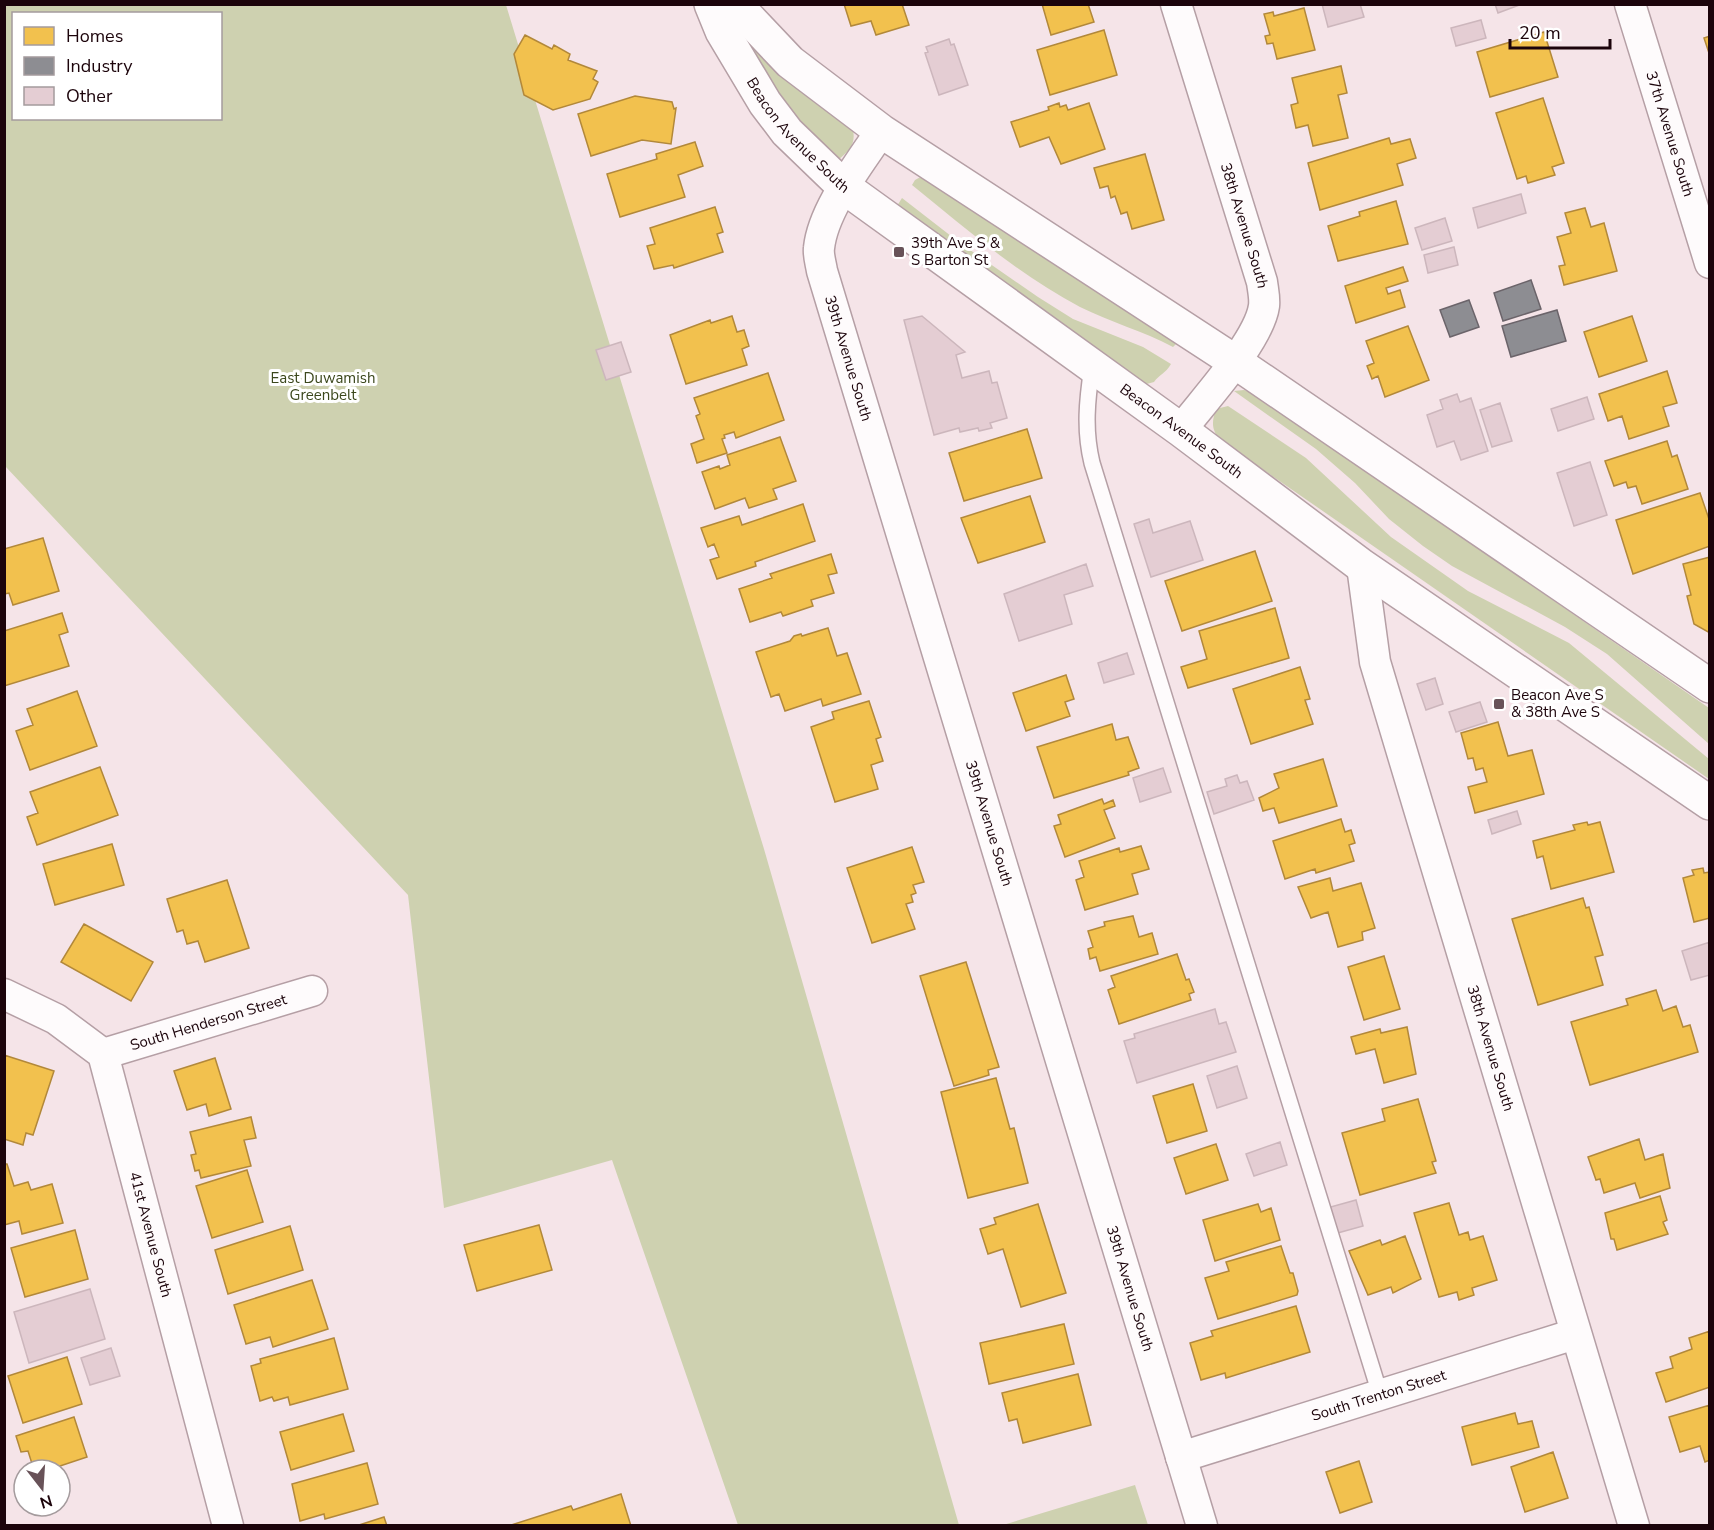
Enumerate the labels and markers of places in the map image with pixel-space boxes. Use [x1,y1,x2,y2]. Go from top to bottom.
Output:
place label: 39th Ave S & S Barton St [911,233,1001,270]
marker: 39th Ave S & S Barton St [892,245,906,259]
place label: Beacon Ave S & 38th Ave S [1511,685,1604,722]
marker: Beacon Ave S & 38th Ave S [1492,697,1506,711]

